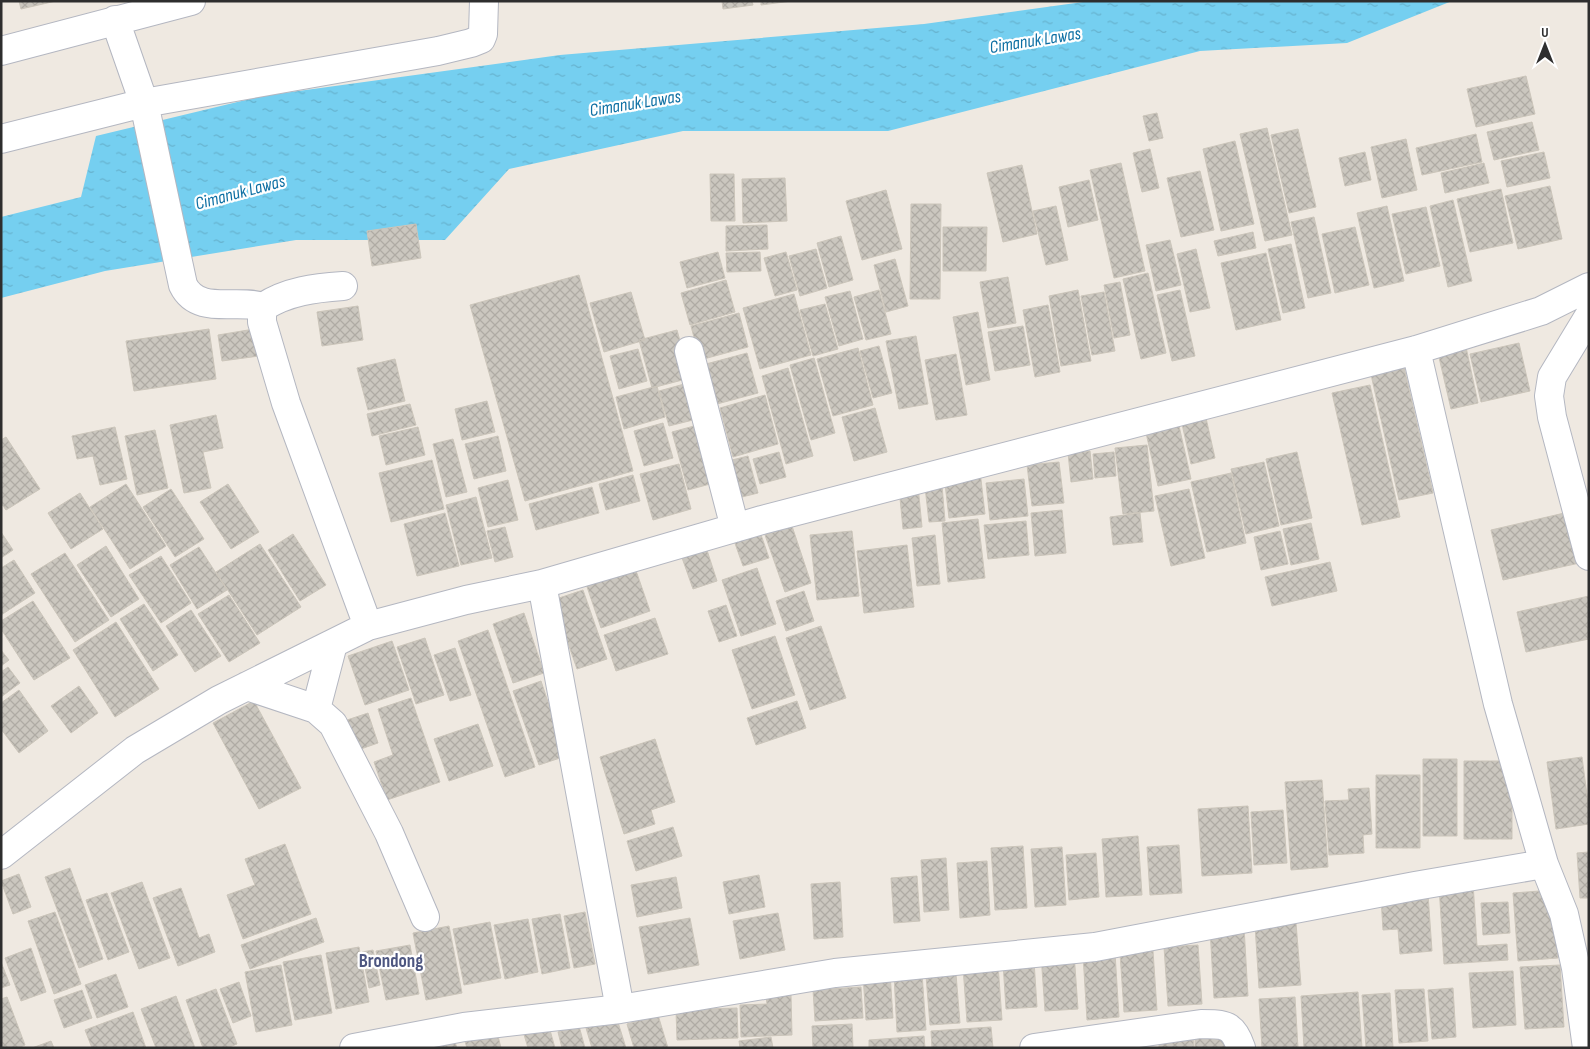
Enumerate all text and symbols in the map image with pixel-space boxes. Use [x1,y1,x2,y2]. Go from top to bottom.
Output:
north arrow [1520,20,1570,70]
water label: Cimanuk Lawas [988,23,1083,58]
text: U [1541,24,1549,41]
water label: Cimanuk Lawas [588,86,683,121]
water label: Cimanuk Lawas [193,170,288,215]
district label: Brondong [359,950,423,973]

